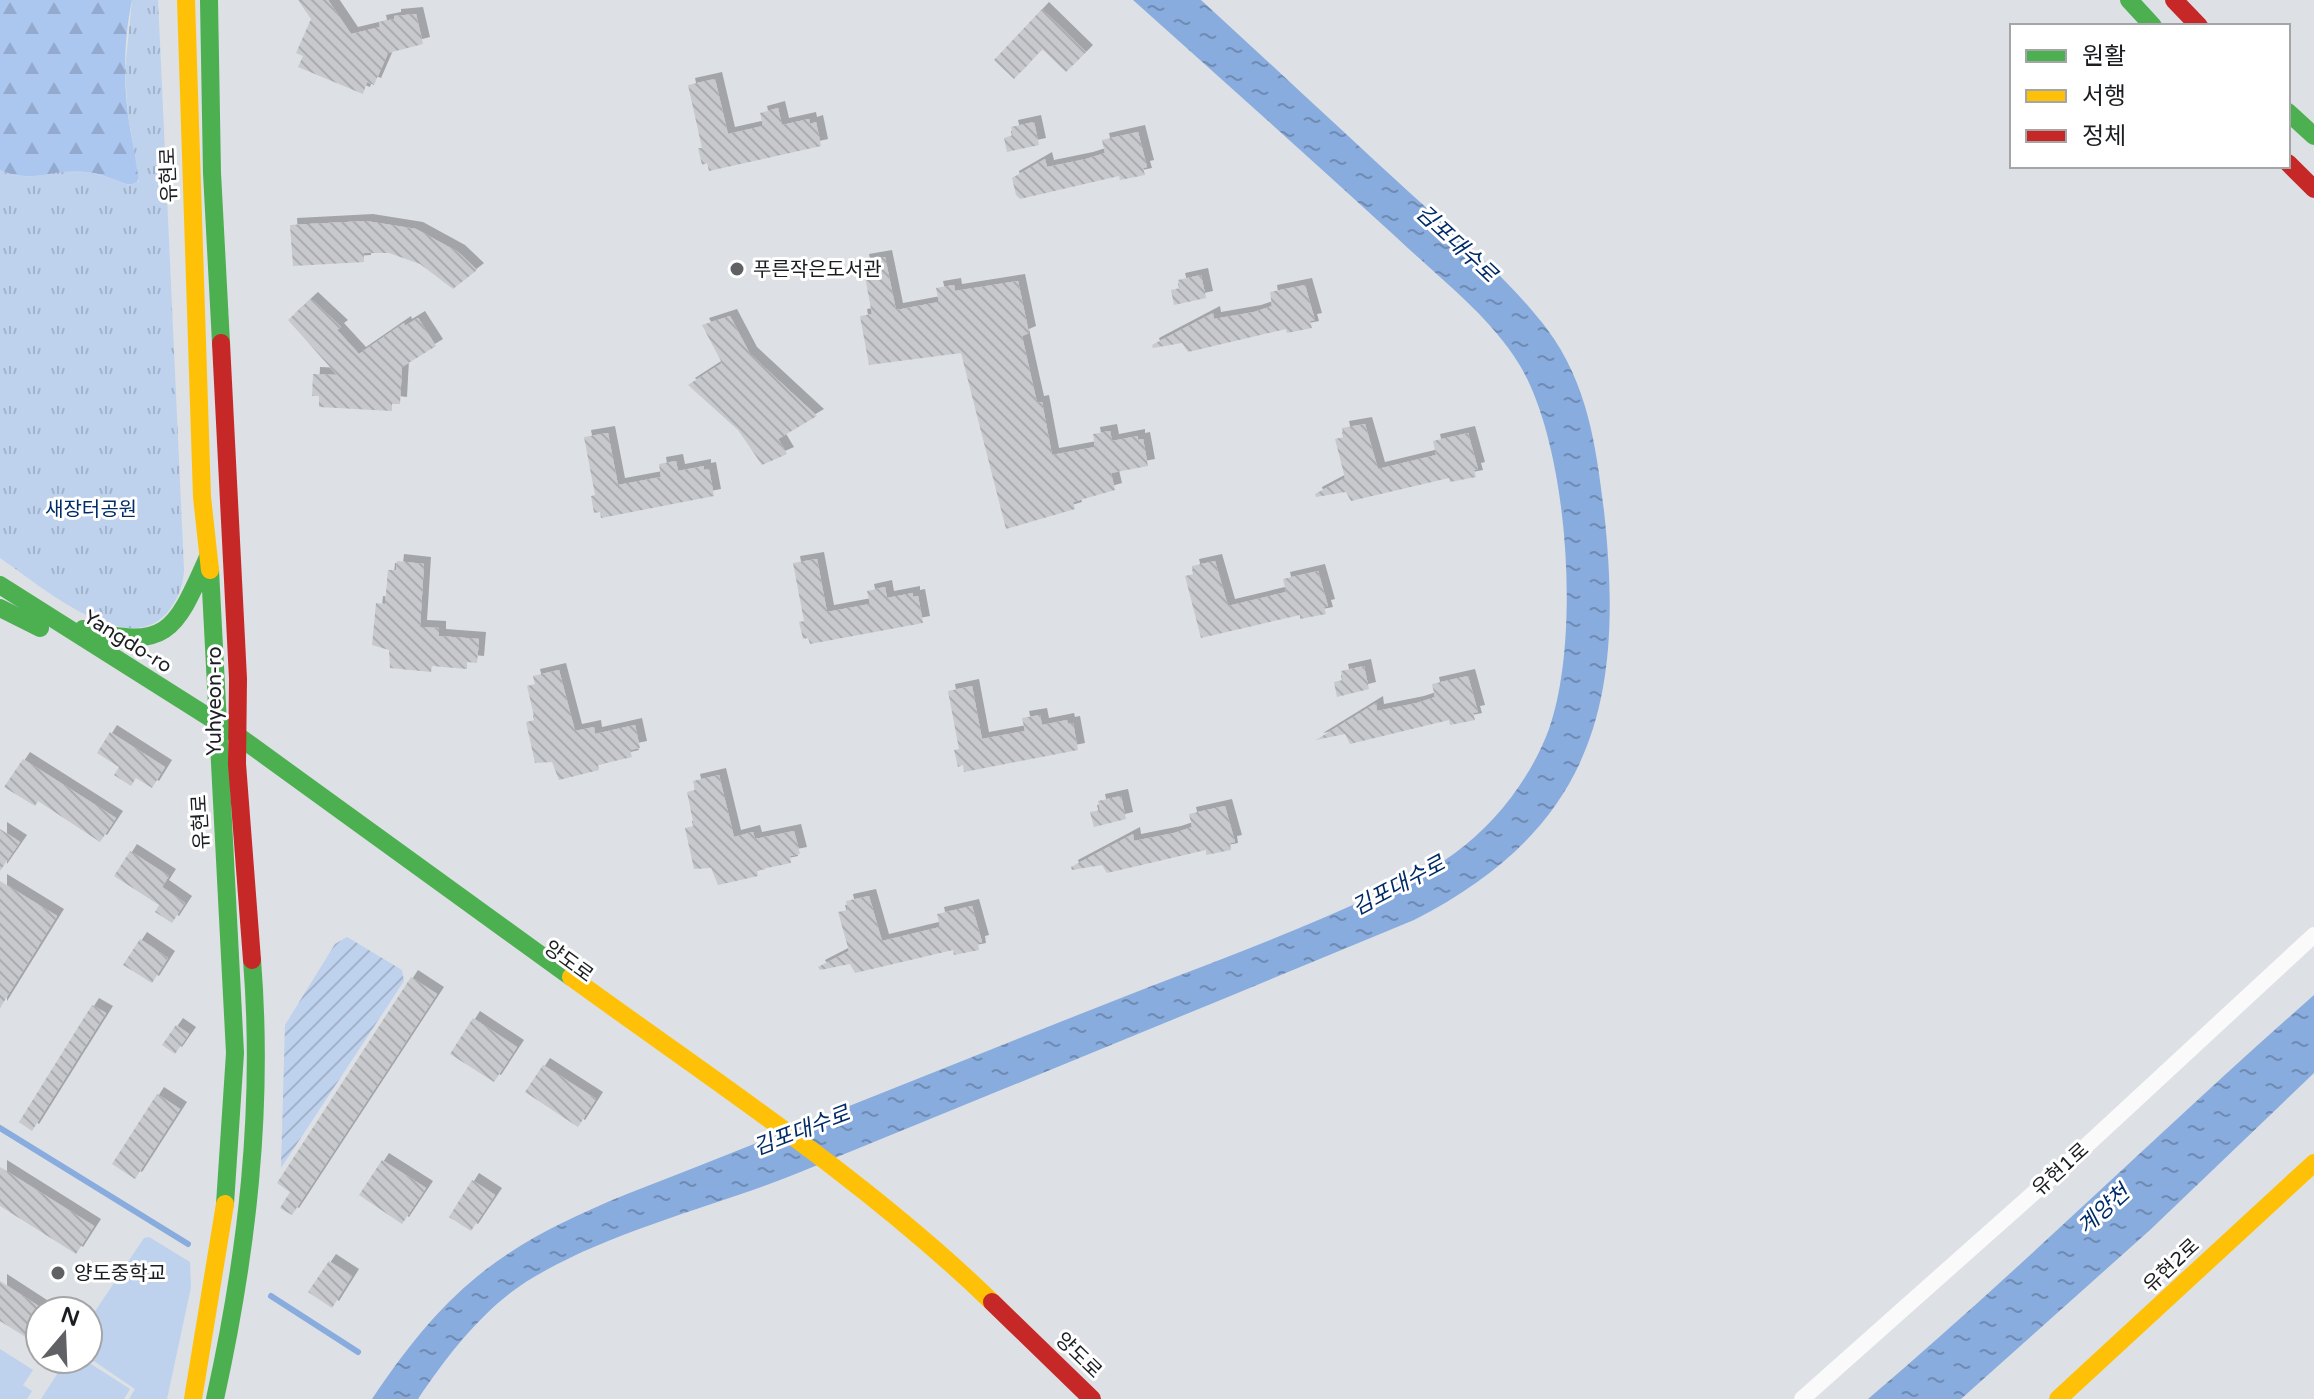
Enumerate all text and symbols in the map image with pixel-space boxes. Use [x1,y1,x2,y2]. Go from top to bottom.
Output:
legend [2010,24,2290,168]
text: 원활 [2082,42,2126,71]
text: 서행 [2082,82,2126,111]
text: 정체 [2082,122,2126,151]
street label: 유현로 [156,147,182,203]
water label: 김포대수로 [1410,200,1503,289]
place label: 푸른작은도서관 [753,258,882,282]
marker: 푸른작은도서관 [728,260,746,278]
park label: 새장터공원 [45,498,137,522]
street label: Yangdo-ro [79,605,176,678]
street label: Yuhyeon-ro [203,646,227,756]
street label: 유현로 [188,794,214,850]
water label: 김포대수로 [1348,850,1451,921]
street label: 양도로 [539,936,598,988]
water label: 김포대수로 [749,1100,855,1161]
street label: 유현1로 [2027,1138,2094,1201]
water label: 계양천 [2072,1178,2137,1240]
street label: 유현2로 [2139,1234,2205,1298]
place label: 양도중학교 [74,1262,166,1286]
marker: 양도중학교 [49,1264,67,1282]
north arrow [24,1295,104,1375]
text: N [58,1302,83,1332]
street label: 양도로 [1050,1328,1106,1384]

